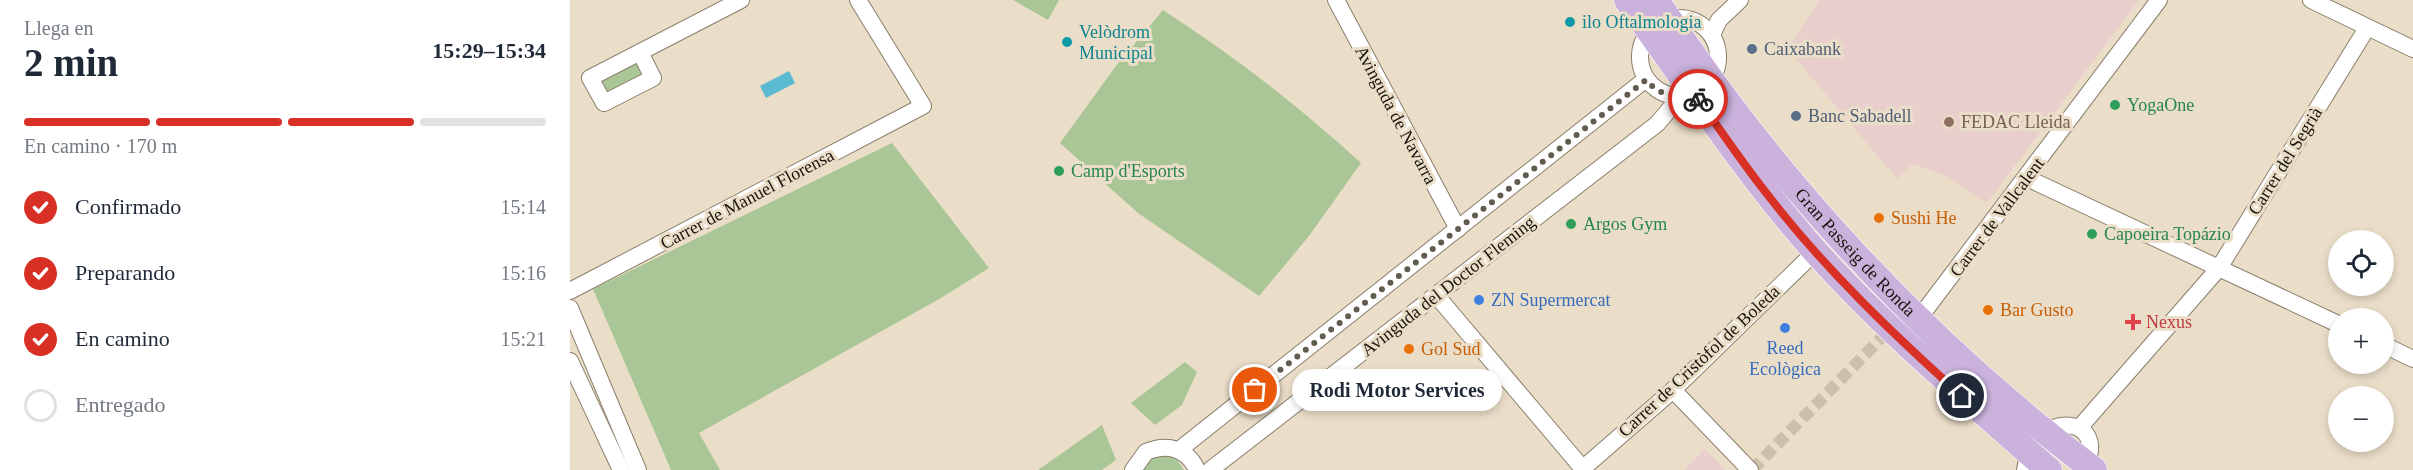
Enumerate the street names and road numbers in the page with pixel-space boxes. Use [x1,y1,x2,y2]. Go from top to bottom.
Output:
street label: Avinguda de Navarra [1351,42,1441,188]
street label: Carrer del Segrià [2244,104,2326,218]
street label: Carrer de Manuel Florensa [657,145,837,253]
street label: Carrer de Vallcalent [1946,154,2048,280]
street label: Gran Passeig de Ronda [1791,184,1920,320]
street label: Avinguda del Doctor Fleming [1357,212,1539,360]
street label: Carrer de Cristòfol de Boleda [1614,281,1784,441]

